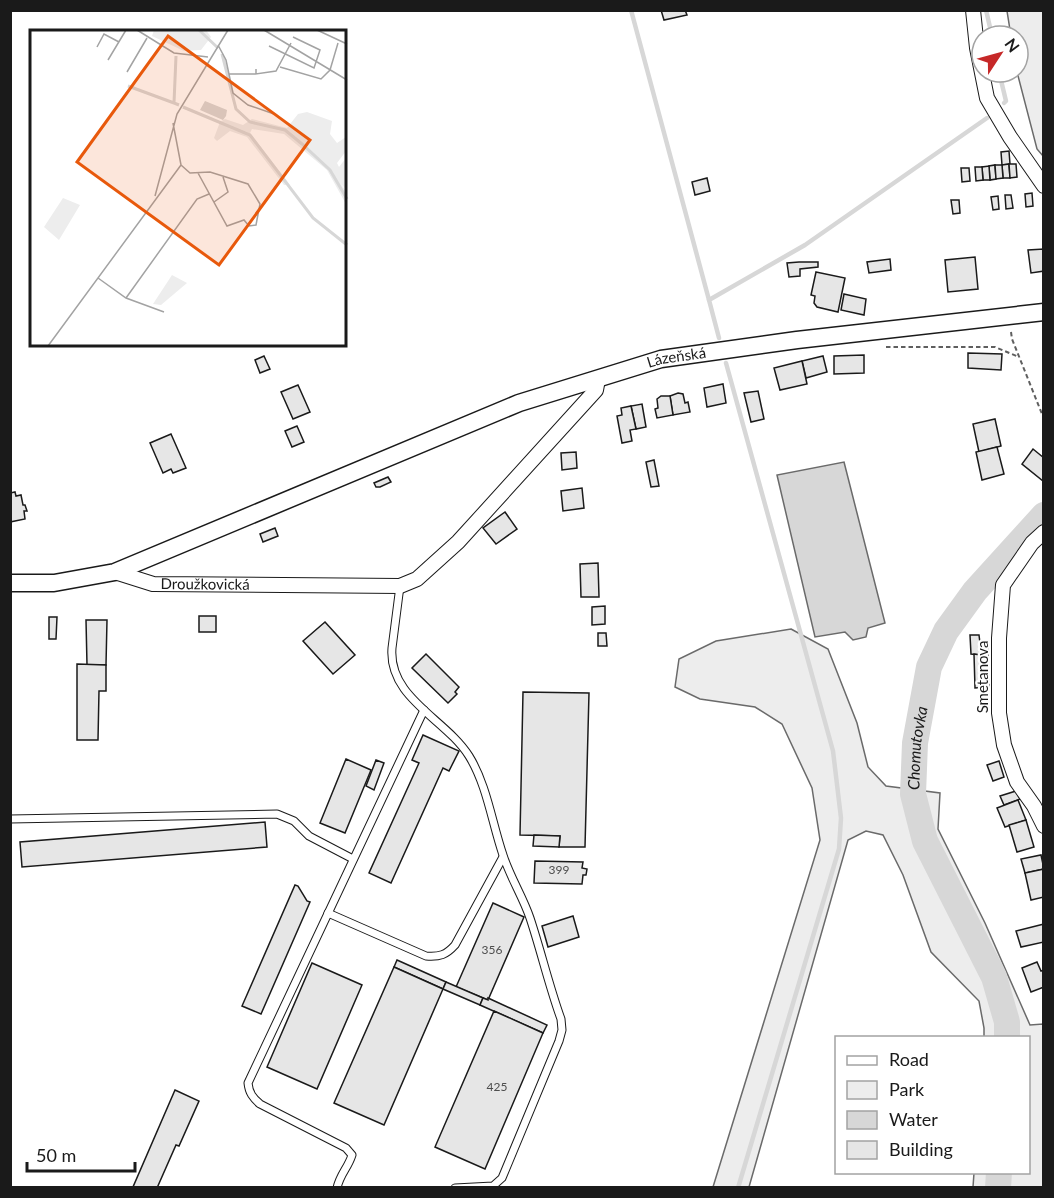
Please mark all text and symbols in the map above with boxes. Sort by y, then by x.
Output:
north arrow [970,24,1030,84]
inset map [30,30,346,346]
text: N [1001,34,1024,55]
street label: Lázeňská [644,343,707,371]
street label: Droužkovická [160,574,250,593]
street label: Smetanova [973,641,991,713]
water label: Chomutovka [903,704,931,790]
house number: 399 [549,862,569,877]
house number: 356 [482,942,502,957]
legend [835,1036,1030,1174]
text: Road [889,1048,929,1070]
text: Park [889,1078,925,1100]
house number: 425 [487,1079,507,1094]
text: Water [889,1108,938,1130]
scale bar [27,1135,135,1173]
text: Building [889,1138,953,1160]
text: 50 m [36,1144,76,1166]

